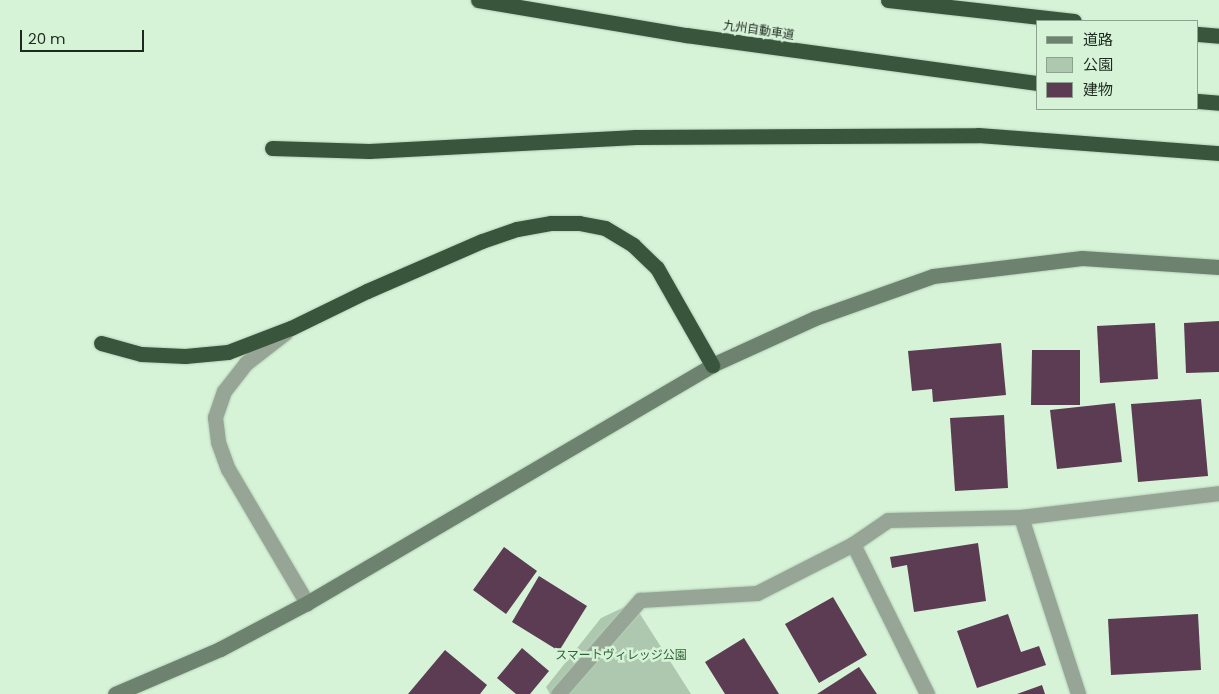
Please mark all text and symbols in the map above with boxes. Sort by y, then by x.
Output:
street label: 九州自動車道 [722,18,796,42]
scale bar [22,20,146,52]
legend [1036,20,1199,110]
text: 20 m [28,28,66,49]
text: 道路 [1083,29,1113,50]
text: 公園 [1083,54,1113,75]
text: 建物 [1083,79,1113,100]
park label: スマートヴィレッジ公園 [555,648,687,662]

